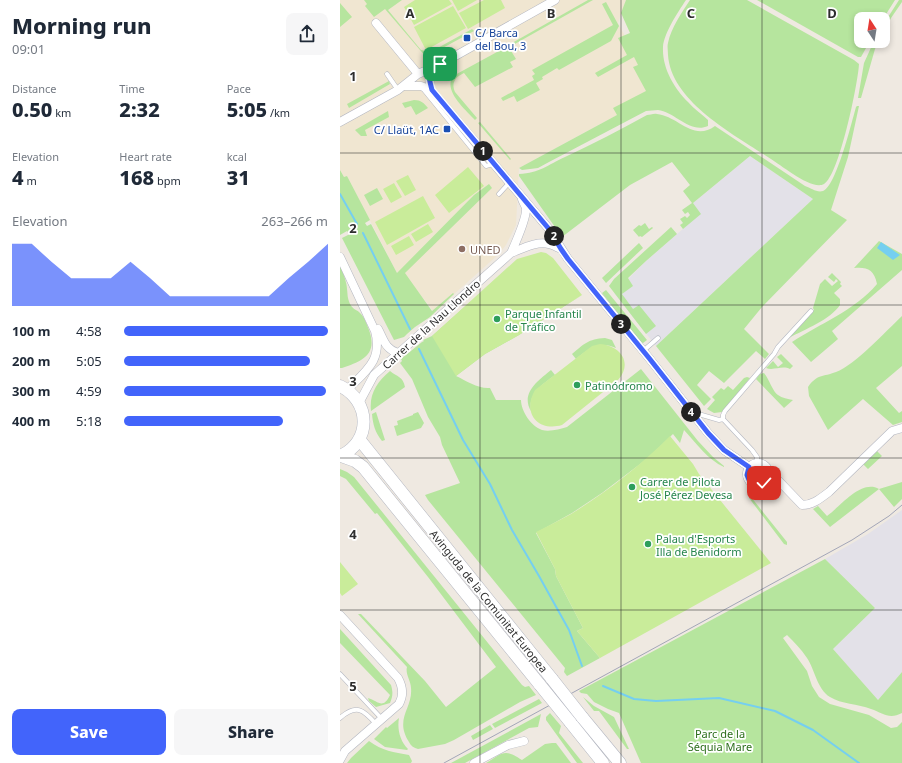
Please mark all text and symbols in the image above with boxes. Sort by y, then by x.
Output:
text: A [406,4,415,22]
text: B [547,4,555,22]
text: C [687,4,695,22]
text: D [827,4,837,22]
text: Morning run [12,10,152,40]
north arrow [854,12,890,48]
map controls [854,12,890,48]
button: share [286,13,328,55]
place label: C/ Barca del Bou, 3 [475,25,526,53]
marker: C/ Barca del Bou, 3 [462,33,472,43]
text: 09:01 [12,40,45,58]
pin [423,47,457,81]
icon: arrive [429,53,451,75]
text: 1 [349,67,357,85]
text: Distance [12,81,57,96]
text: Time [119,81,145,96]
text: Pace [227,81,251,96]
text: 0.50 [12,96,52,123]
text: 2:32 [119,96,160,123]
text: 5:05 [227,96,267,123]
text: km [52,105,71,120]
text: /km [267,105,290,120]
place label: C/ Llaüt, 1AC [374,122,439,137]
marker: C/ Llaüt, 1AC [442,124,452,134]
pin: 1 [473,141,493,161]
text: 1 [480,143,486,158]
text: Elevation [12,149,59,164]
text: Heart rate [119,149,172,164]
text: kcal [227,149,247,164]
text: 4 [12,164,24,191]
text: 168 [119,164,154,191]
text: 31 [227,164,250,191]
text: m [24,173,37,188]
text: bpm [154,173,181,188]
text: Elevation [12,212,68,230]
text: 263–266 m [261,212,328,230]
text: 2 [349,219,357,237]
pin: 2 [544,226,564,246]
text: 2 [551,228,557,243]
place label: UNED [470,242,501,257]
marker: UNED [457,244,467,254]
street label: Carrer de la Nau Llondro [379,276,484,372]
place label: Parque Infantil de Tráfico [505,306,582,334]
marker: Parque Infantil de Tráfico [492,314,502,324]
pin: 3 [611,314,631,334]
text: 3 [618,316,624,331]
text: 100 m [12,322,50,340]
text: 4:58 [76,322,102,340]
text: 200 m [12,352,50,370]
text: 5:05 [76,352,102,370]
text: 3 [349,372,357,390]
place label: Patinódromo [585,378,653,393]
marker: Patinódromo [572,380,582,390]
text: 300 m [12,382,50,400]
text: 4:59 [76,382,102,400]
pin: 4 [681,402,701,422]
text: 4 [688,404,694,419]
text: 400 m [12,412,50,430]
text: 5:18 [76,412,102,430]
pin [747,466,781,500]
icon: check [753,472,775,494]
place label: Carrer de Pilota José Pérez Devesa [639,474,733,502]
marker: Carrer de Pilota José Pérez Devesa [627,482,637,492]
text: 4 [349,525,357,543]
street label: Avinguda de la Comunitat Europea [427,526,551,676]
place label: Palau d'Esports Illa de Benidorm [656,531,742,559]
marker: Palau d'Esports Illa de Benidorm [643,539,653,549]
text: 5 [349,677,357,695]
button: Save [12,709,166,755]
button: Share [174,709,328,755]
park label: Parc de la Séquia Mare [688,726,752,754]

